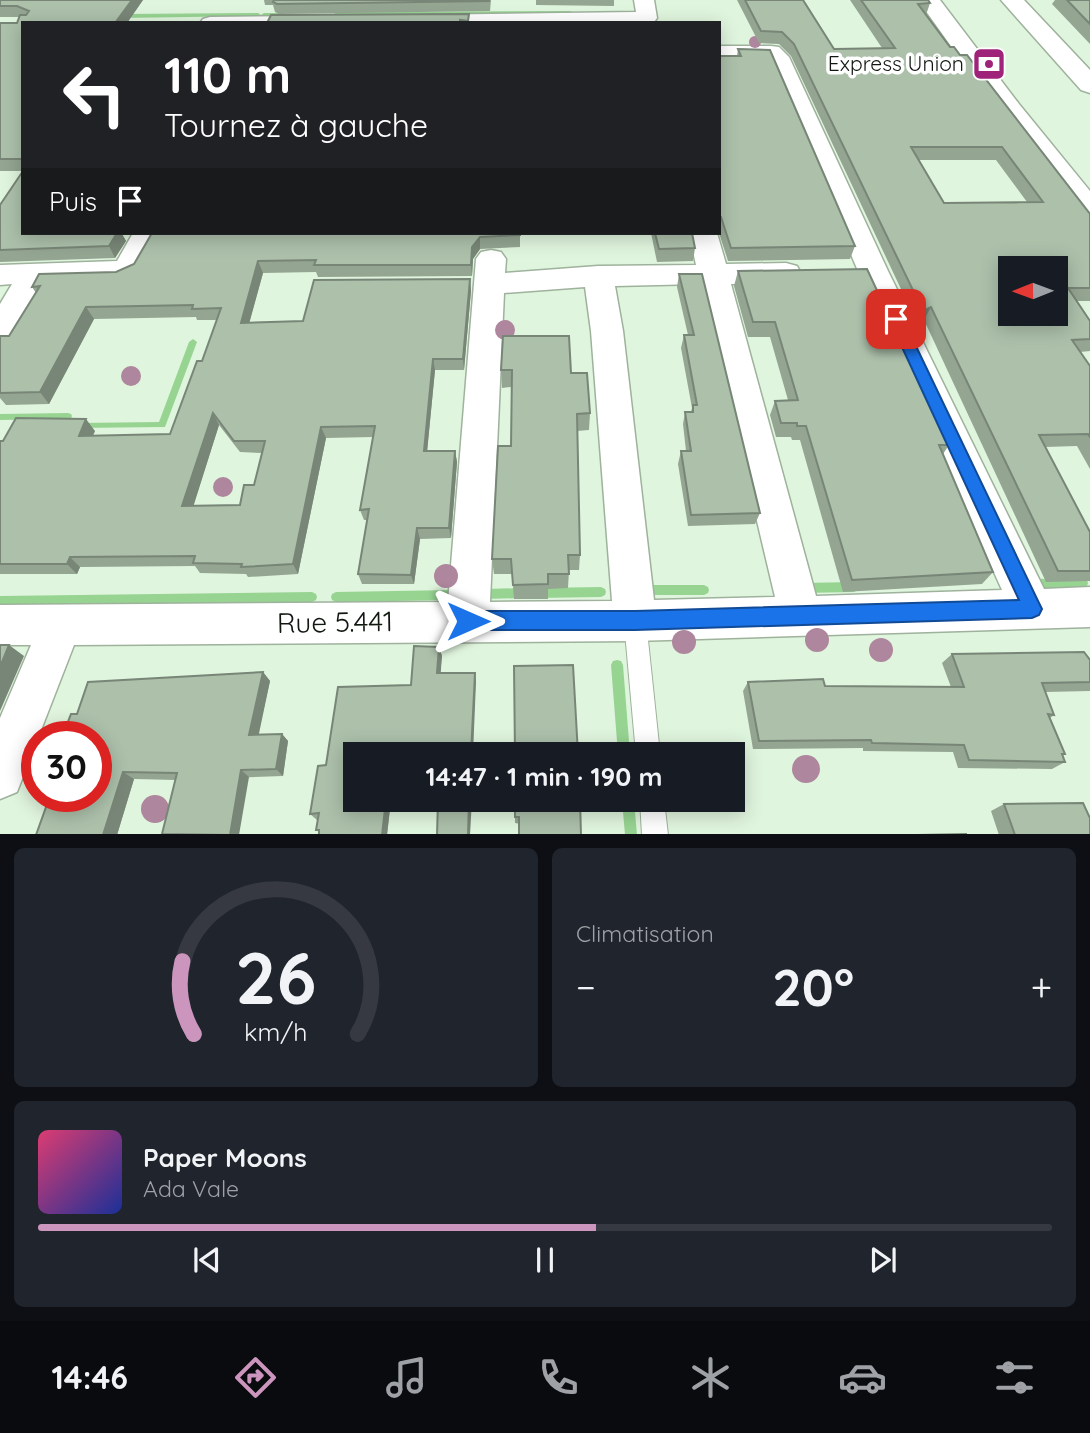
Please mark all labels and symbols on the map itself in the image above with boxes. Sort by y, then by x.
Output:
bank icon: Express Union [970,45,1008,83]
place label: Express Union [828,50,964,76]
north arrow [998,256,1068,326]
pin [866,289,926,349]
position arrow [431,584,505,658]
street label: Rue 5.441 [277,603,393,640]
speed limit sign: 30 [21,721,112,812]

